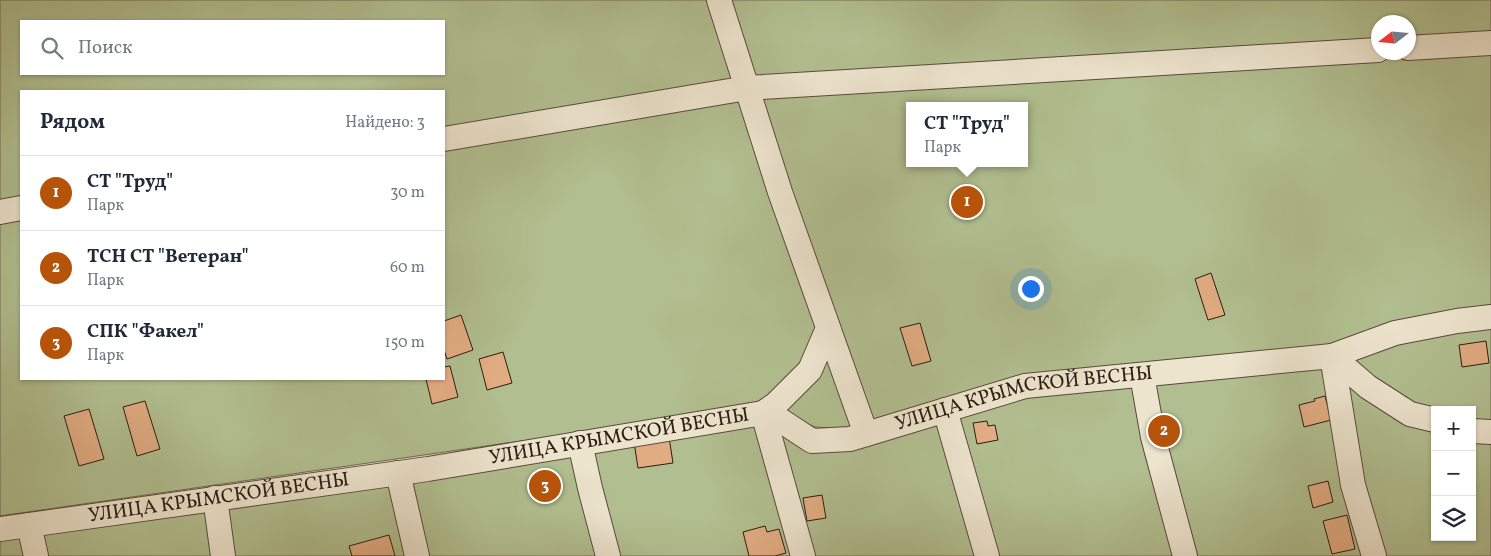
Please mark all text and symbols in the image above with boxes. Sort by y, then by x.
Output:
north arrow [1371,15,1416,60]
search box [20,20,445,75]
icon: search [38,34,66,62]
text: Поиск [78,35,132,61]
popup [906,102,1028,167]
text: Рядом [40,108,105,137]
text: СТ "Труд" [924,111,1010,137]
text: Найдено: 3 [345,112,425,134]
text: Парк [924,137,961,159]
text: СТ "Труд" [87,169,173,195]
text: 1 [53,182,59,204]
text: 30 m [390,182,425,204]
pin: 1 [951,183,983,221]
text: Парк [87,195,124,217]
text: ТСН СТ "Ветеран" [87,244,249,270]
text: 2 [52,257,60,279]
text: 60 m [390,257,425,279]
text: Парк [87,270,124,292]
your location [1018,276,1044,302]
text: СПК "Факел" [87,319,204,345]
text: 3 [52,332,60,354]
text: 150 m [384,332,425,354]
text: Парк [87,345,124,367]
street label: УЛИЦА КРЫМСКОЙ ВЕСНЫ [892,360,1154,439]
street label: УЛИЦА КРЫМСКОЙ ВЕСНЫ [487,402,751,473]
map controls [1431,406,1476,541]
button: + [1431,406,1476,451]
pin: 2 [1148,412,1180,450]
button: − [1431,451,1476,496]
street label: УЛИЦА КРЫМСКОЙ ВЕСНЫ [86,466,351,530]
pin: 3 [529,467,561,505]
button: layers [1431,496,1476,541]

